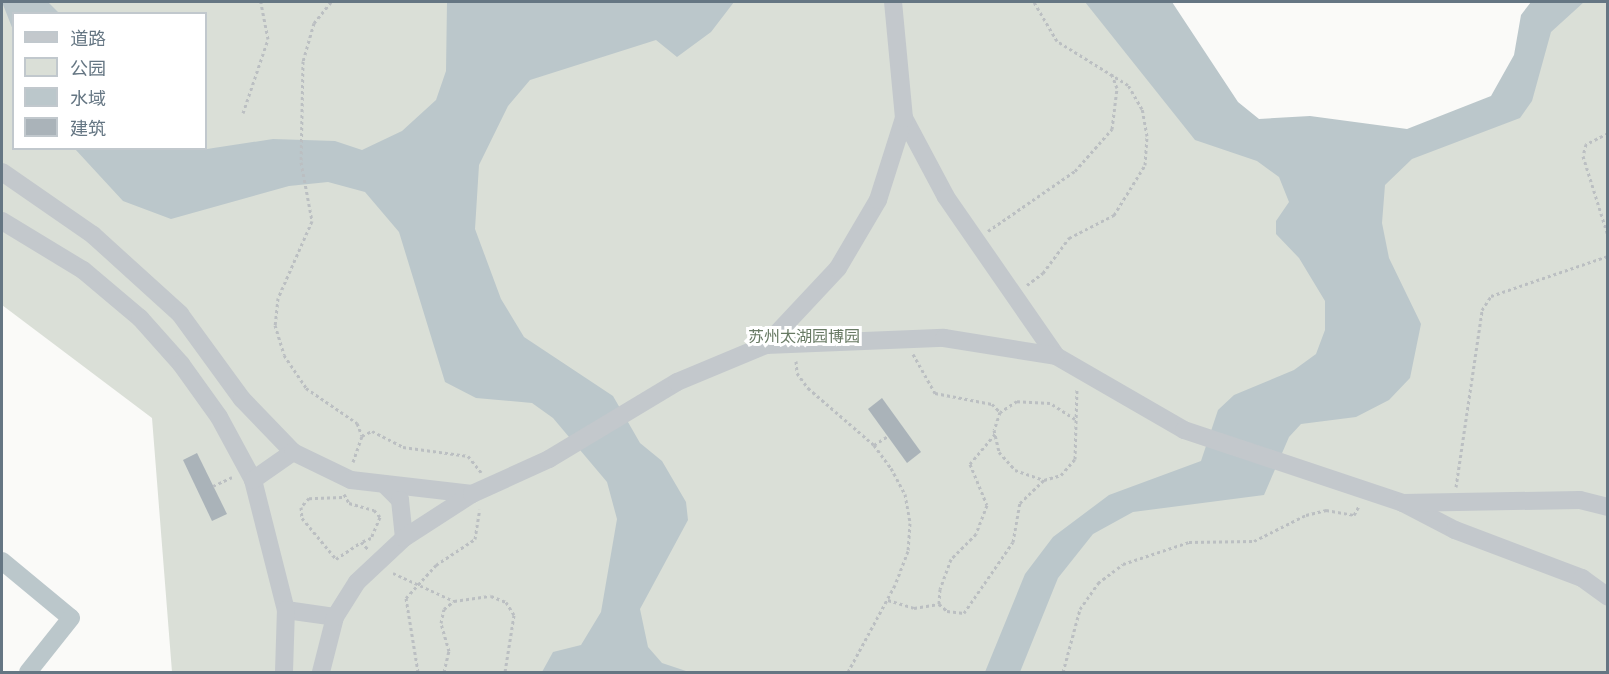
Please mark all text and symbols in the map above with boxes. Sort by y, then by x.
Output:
legend [12,12,207,150]
text: 道路 [70,28,106,49]
text: 公园 [70,58,106,79]
text: 水域 [70,88,106,109]
text: 建筑 [70,118,106,139]
park label: 苏州太湖园博园 [748,327,860,347]

